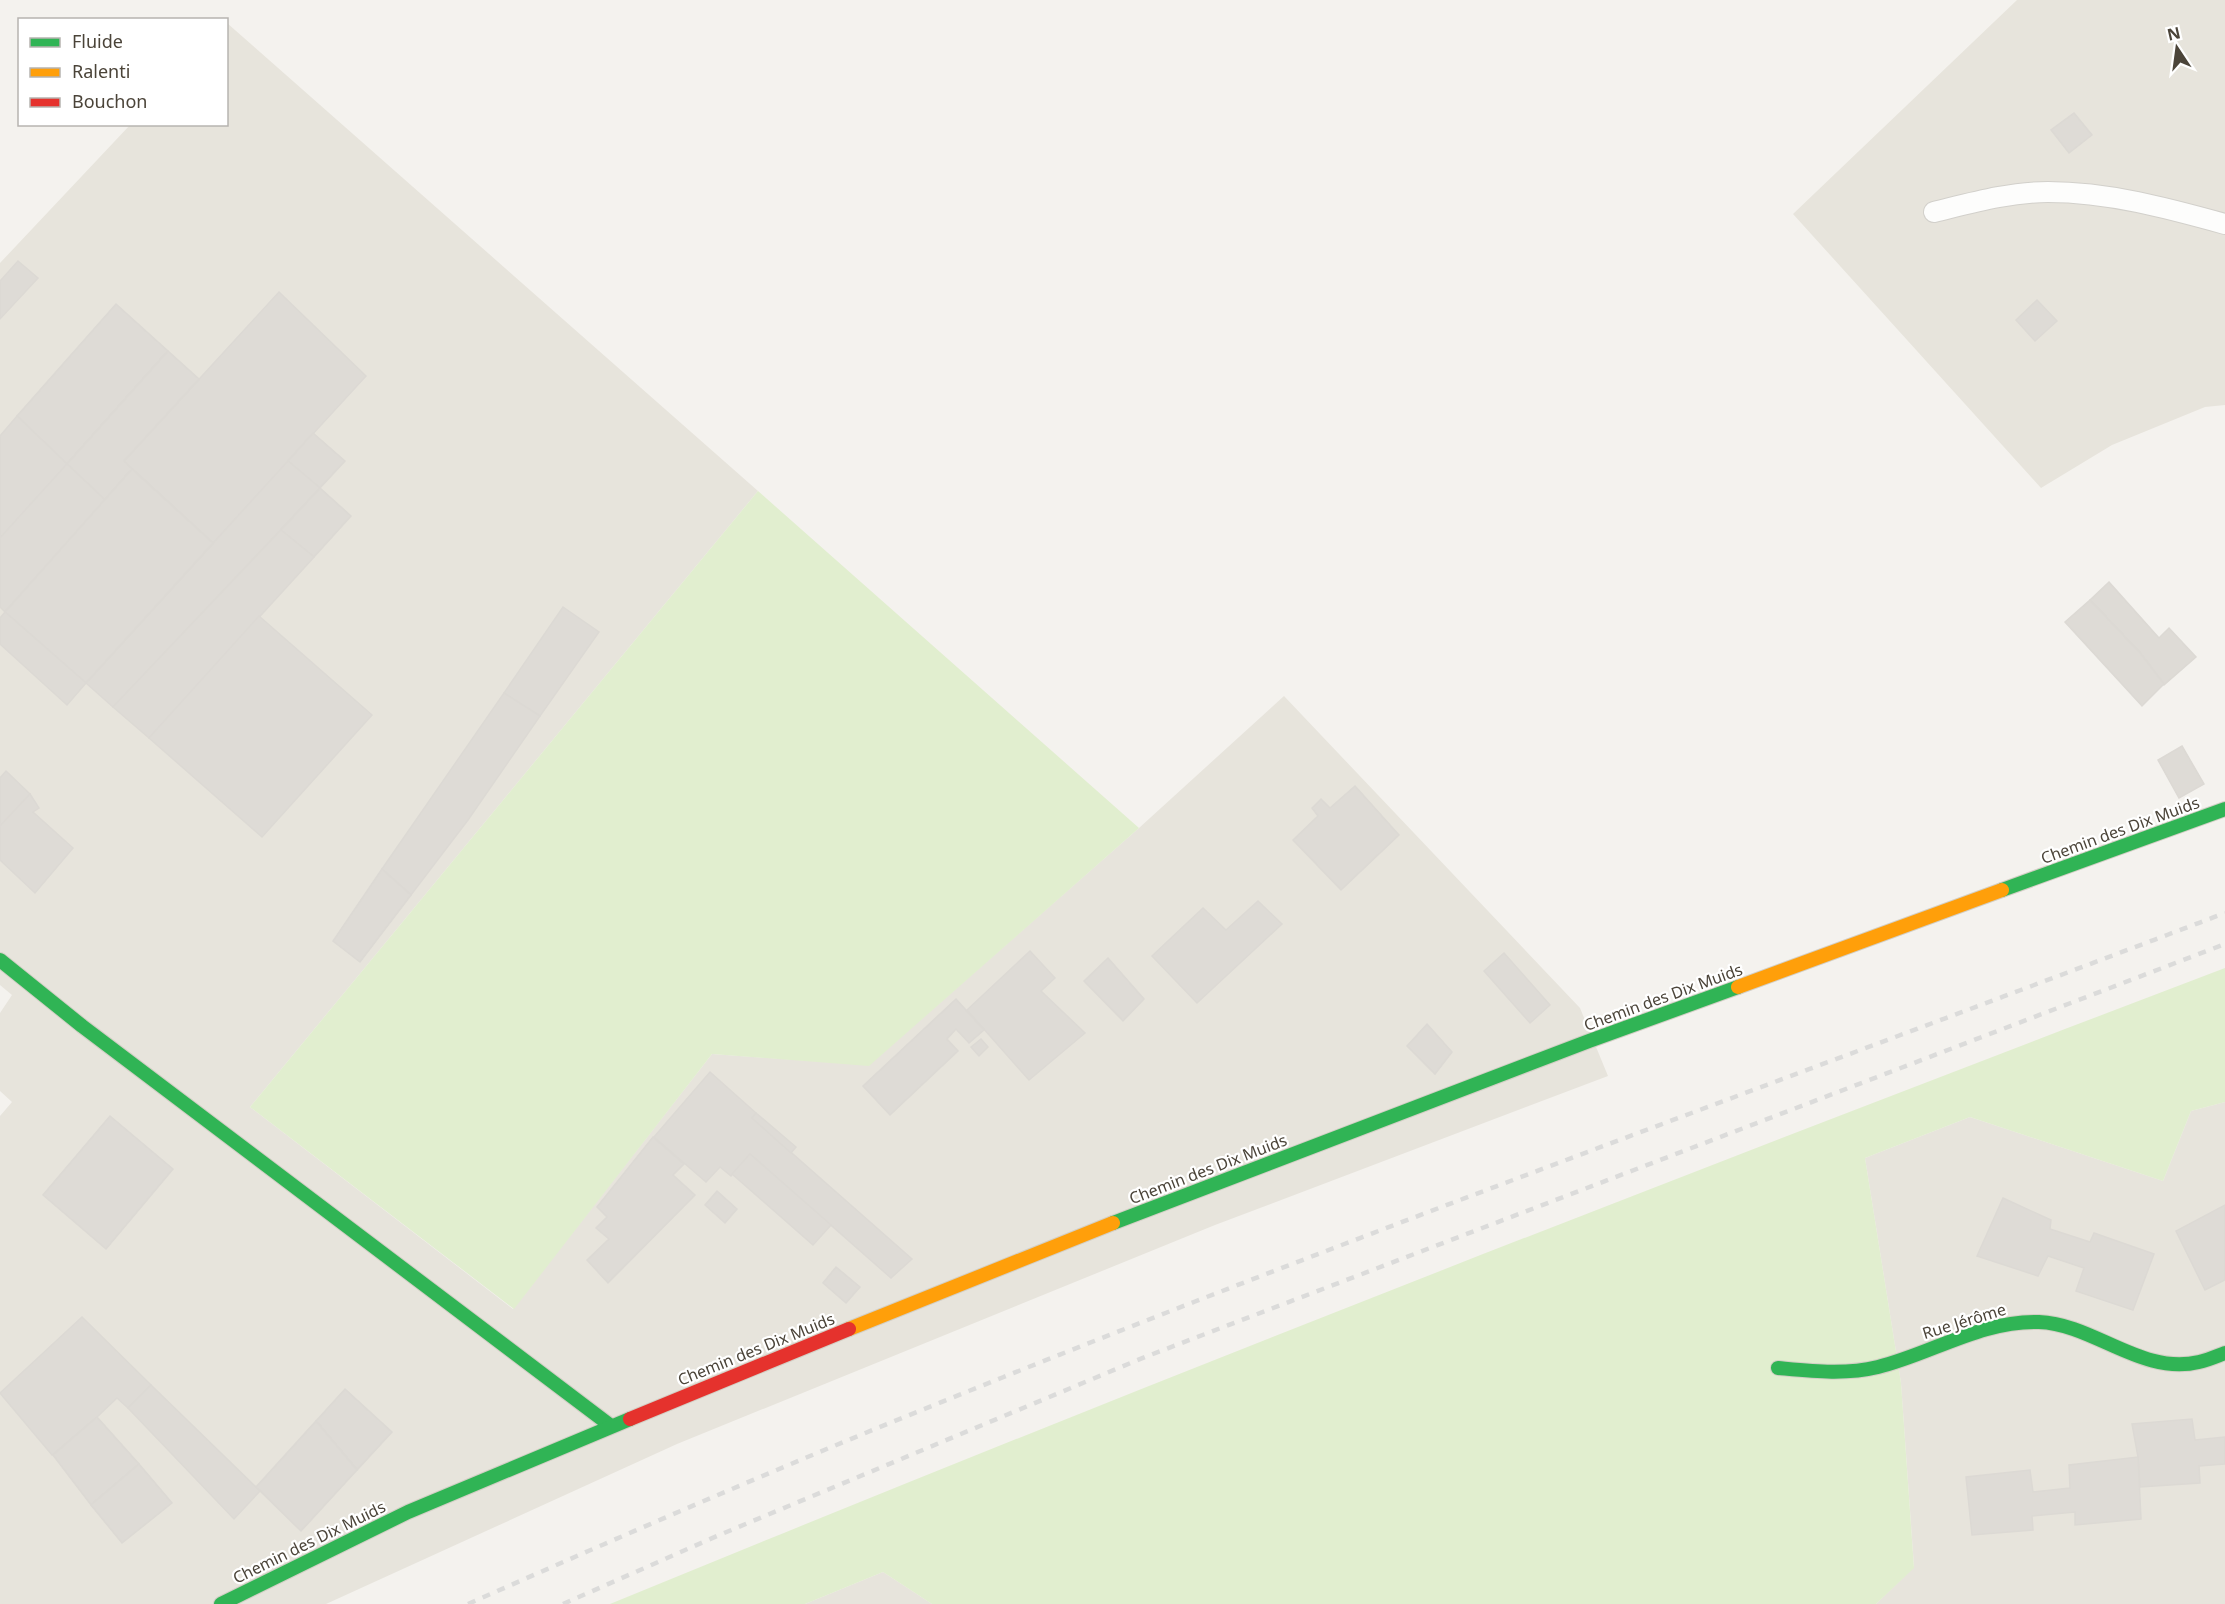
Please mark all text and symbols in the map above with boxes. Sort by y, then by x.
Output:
legend [18,18,228,126]
north arrow [2147,18,2207,78]
text: N [2165,21,2182,46]
text: Fluide [72,29,123,53]
text: Ralenti [72,59,130,83]
text: Bouchon [72,89,148,113]
street label: Chemin des Dix Muids [2038,791,2202,869]
street label: Chemin des Dix Muids [1581,958,1745,1036]
street label: Chemin des Dix Muids [1126,1129,1290,1209]
street label: Rue Jérôme [1919,1298,2009,1344]
street label: Chemin des Dix Muids [674,1307,838,1391]
street label: Chemin des Dix Muids [229,1495,389,1589]

